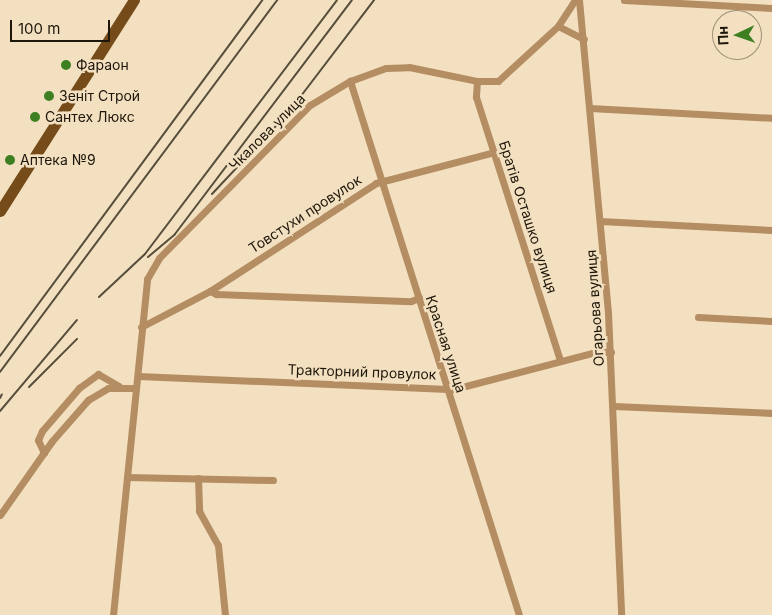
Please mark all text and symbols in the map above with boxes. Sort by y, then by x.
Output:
scale bar [12,10,112,42]
north arrow [712,10,762,60]
text: 100 m [18,19,60,38]
text: Пн [714,26,732,46]
place label: Фараон [76,57,129,73]
marker: Фараон [60,59,72,71]
place label: Зеніт Строй [59,88,140,104]
marker: Зеніт Строй [43,90,55,102]
street label: Чкалова улица [225,90,309,174]
place label: Сантех Люкс [45,109,135,125]
marker: Сантех Люкс [29,111,41,123]
street label: Братів Осташко вулиця [495,139,561,295]
place label: Аптека №9 [20,152,96,168]
marker: Аптека №9 [4,154,16,166]
street label: Товстухи провулок [245,171,365,257]
street label: Огарьова вулиця [583,249,607,367]
street label: Красная улица [422,293,470,395]
street label: Тракторний провулок [287,361,437,383]

